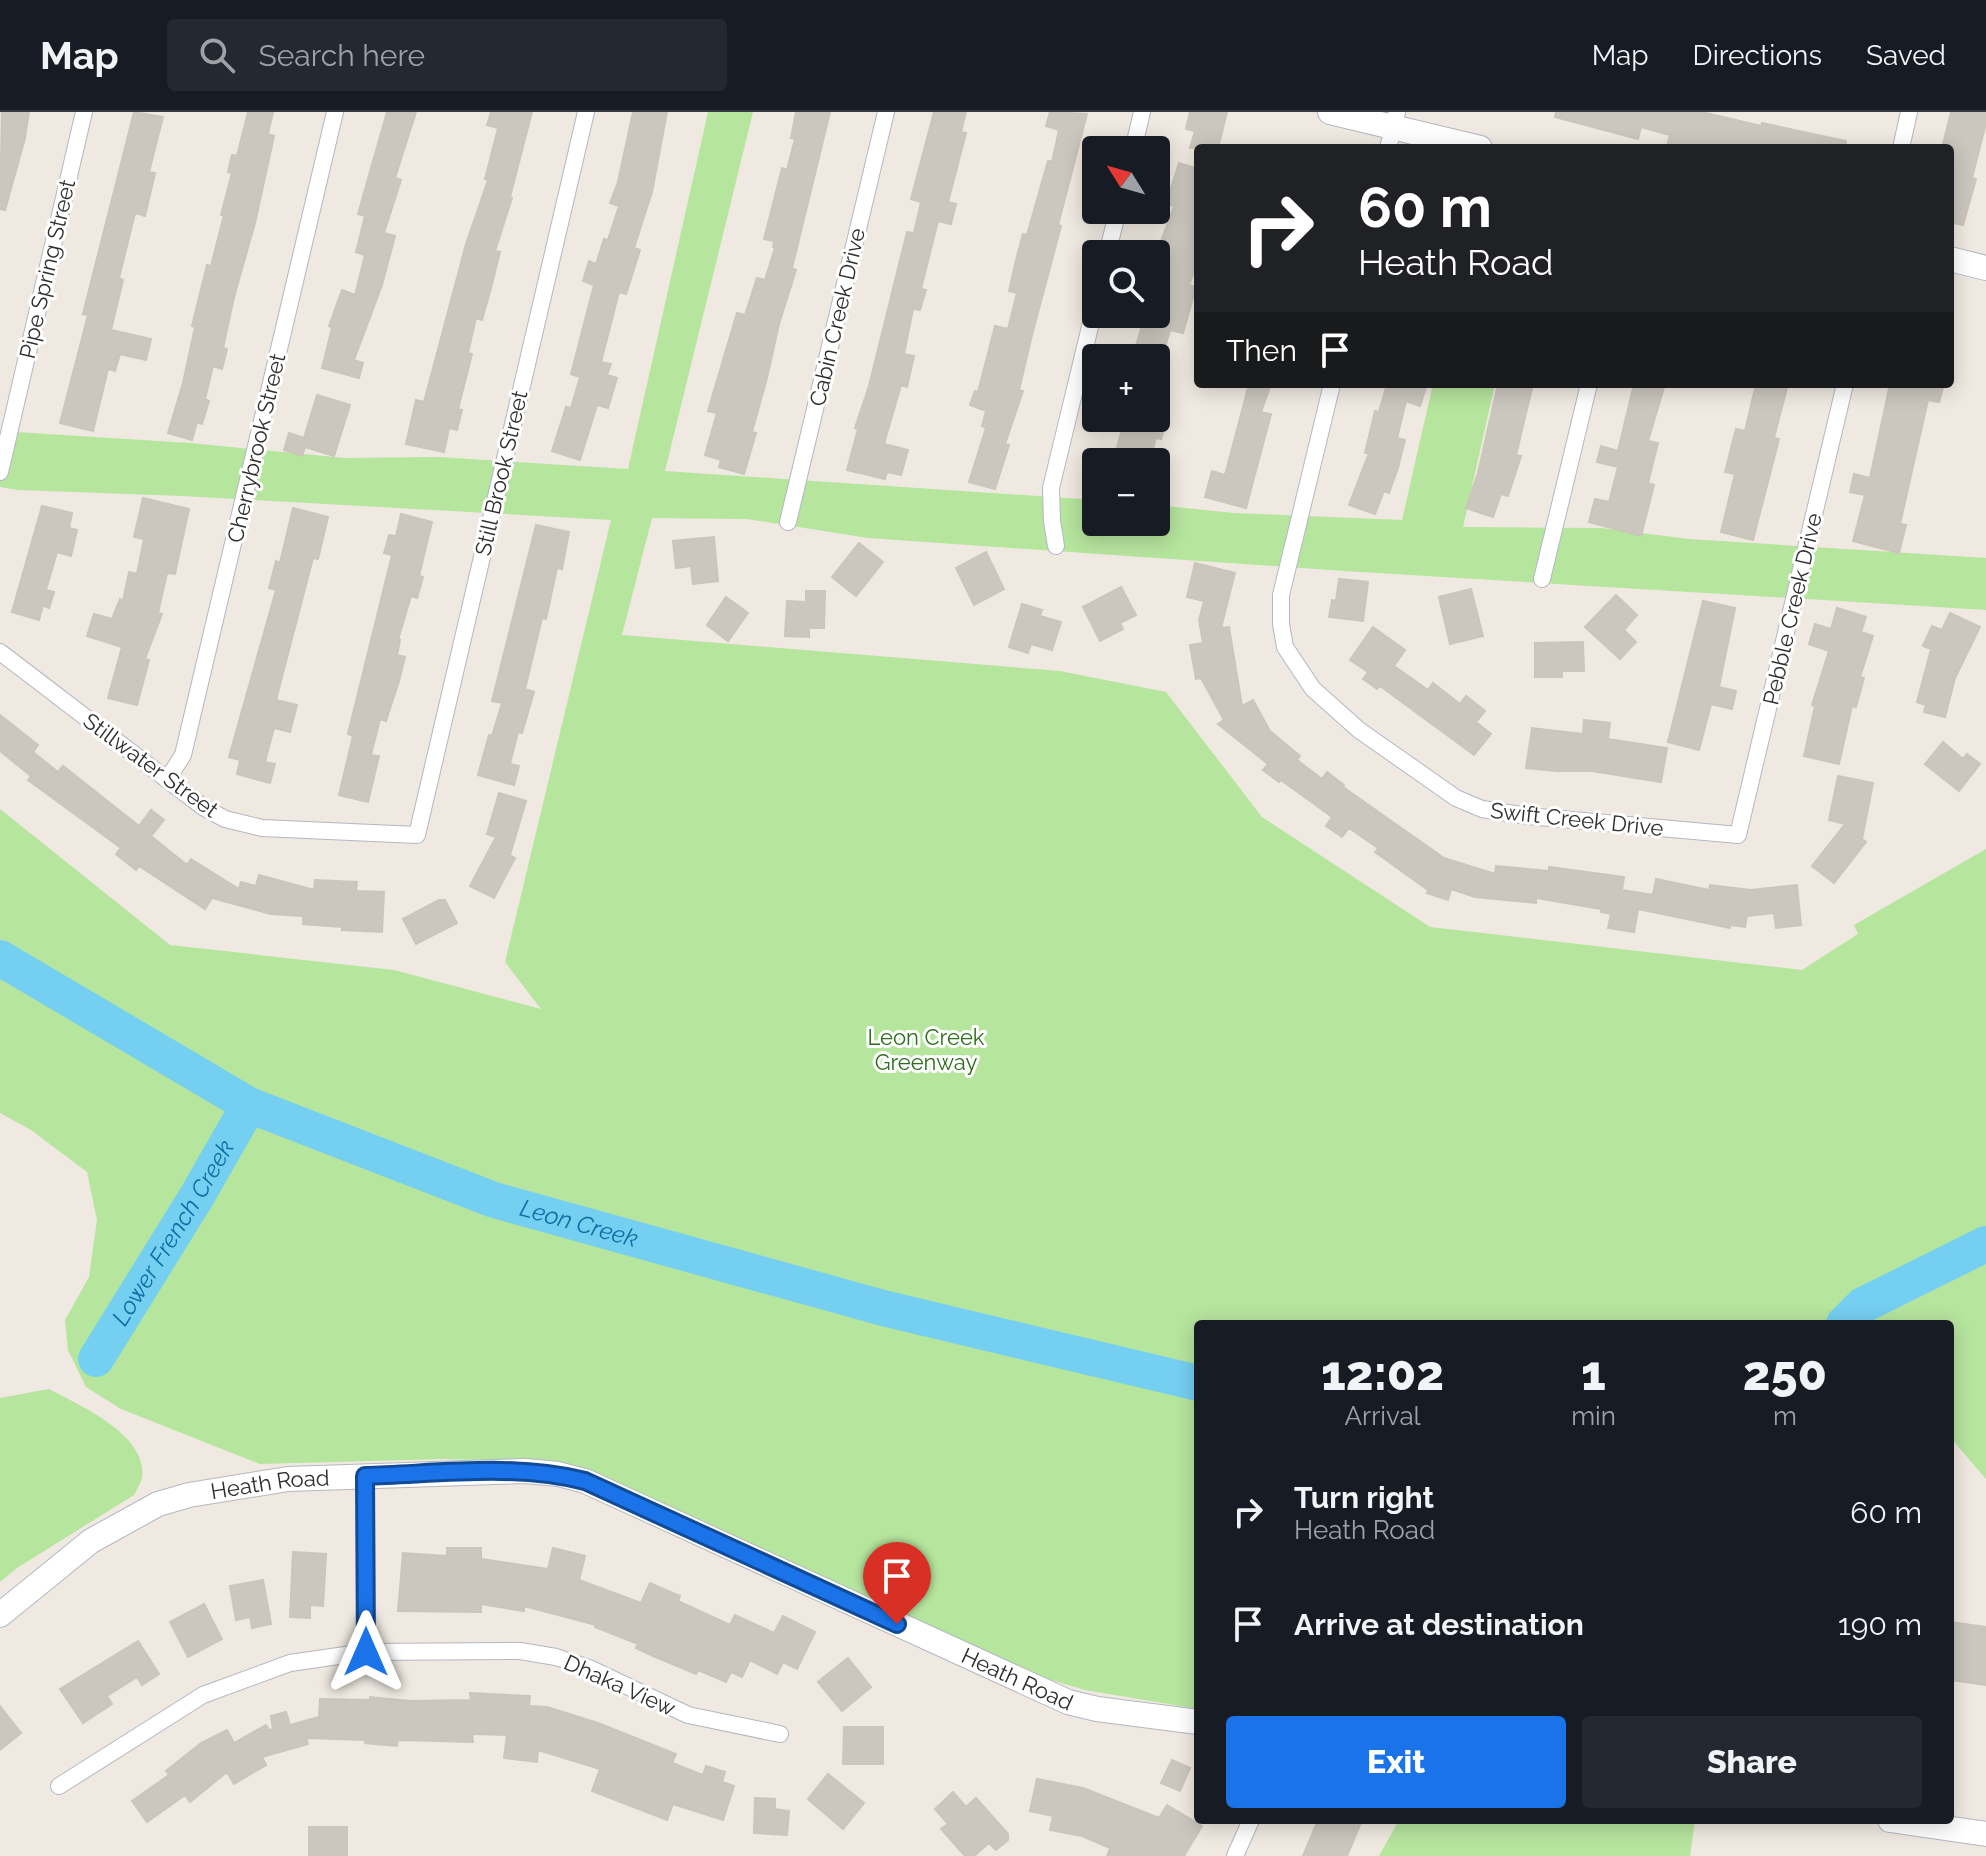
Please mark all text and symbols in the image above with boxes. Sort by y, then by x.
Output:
search box [167,19,727,91]
text: Map [40,33,119,78]
icon: search [195,33,239,77]
text: Search here [259,38,425,73]
text: Map [1592,39,1649,72]
text: Directions [1693,39,1822,72]
text: Saved [1866,39,1946,72]
north arrow [1082,136,1170,224]
map controls [1082,136,1170,536]
text: 60 m [1358,174,1492,240]
street label: Pipe Spring Street [14,176,80,361]
icon: right [1226,176,1330,280]
street label: Cabin Creek Drive [804,225,870,409]
button: search [1082,240,1170,328]
text: Heath Road [1358,241,1553,283]
icon: arrive [1313,328,1357,372]
text: Then [1226,333,1297,368]
button: + [1082,344,1170,432]
street label: Cherrybrook Street [222,350,291,545]
street label: Still Brook Street [469,387,533,558]
button: − [1082,448,1170,536]
street label: Pebble Creek Drive [1757,510,1827,707]
street label: Stillwater Street [78,707,224,823]
street label: Swift Creek Drive [1489,797,1665,841]
park label: Leon Creek Greenway [868,1024,985,1075]
water label: Lower French Creek [105,1134,240,1331]
water label: Leon Creek [517,1193,641,1253]
text: 12:02 [1321,1345,1444,1401]
text: 1 [1581,1345,1606,1401]
text: 250 [1743,1345,1827,1401]
text: Arrival [1344,1401,1421,1431]
text: min [1571,1401,1616,1431]
text: m [1773,1401,1797,1431]
street label: Heath Road [209,1465,330,1504]
text: Turn right [1294,1480,1434,1515]
icon: right [1226,1490,1270,1534]
text: 60 m [1850,1495,1922,1530]
text: Heath Road [1294,1515,1435,1545]
pin [863,1542,931,1624]
icon: arrive [875,1554,919,1598]
icon: arrive [1226,1602,1270,1646]
text: Arrive at destination [1294,1607,1584,1642]
text: 190 m [1838,1607,1922,1642]
position arrow [324,1610,408,1694]
street label: Heath Road [958,1642,1077,1716]
street label: Dhaka View [560,1649,680,1721]
button: Exit [1226,1716,1566,1808]
button: Share [1582,1716,1922,1808]

